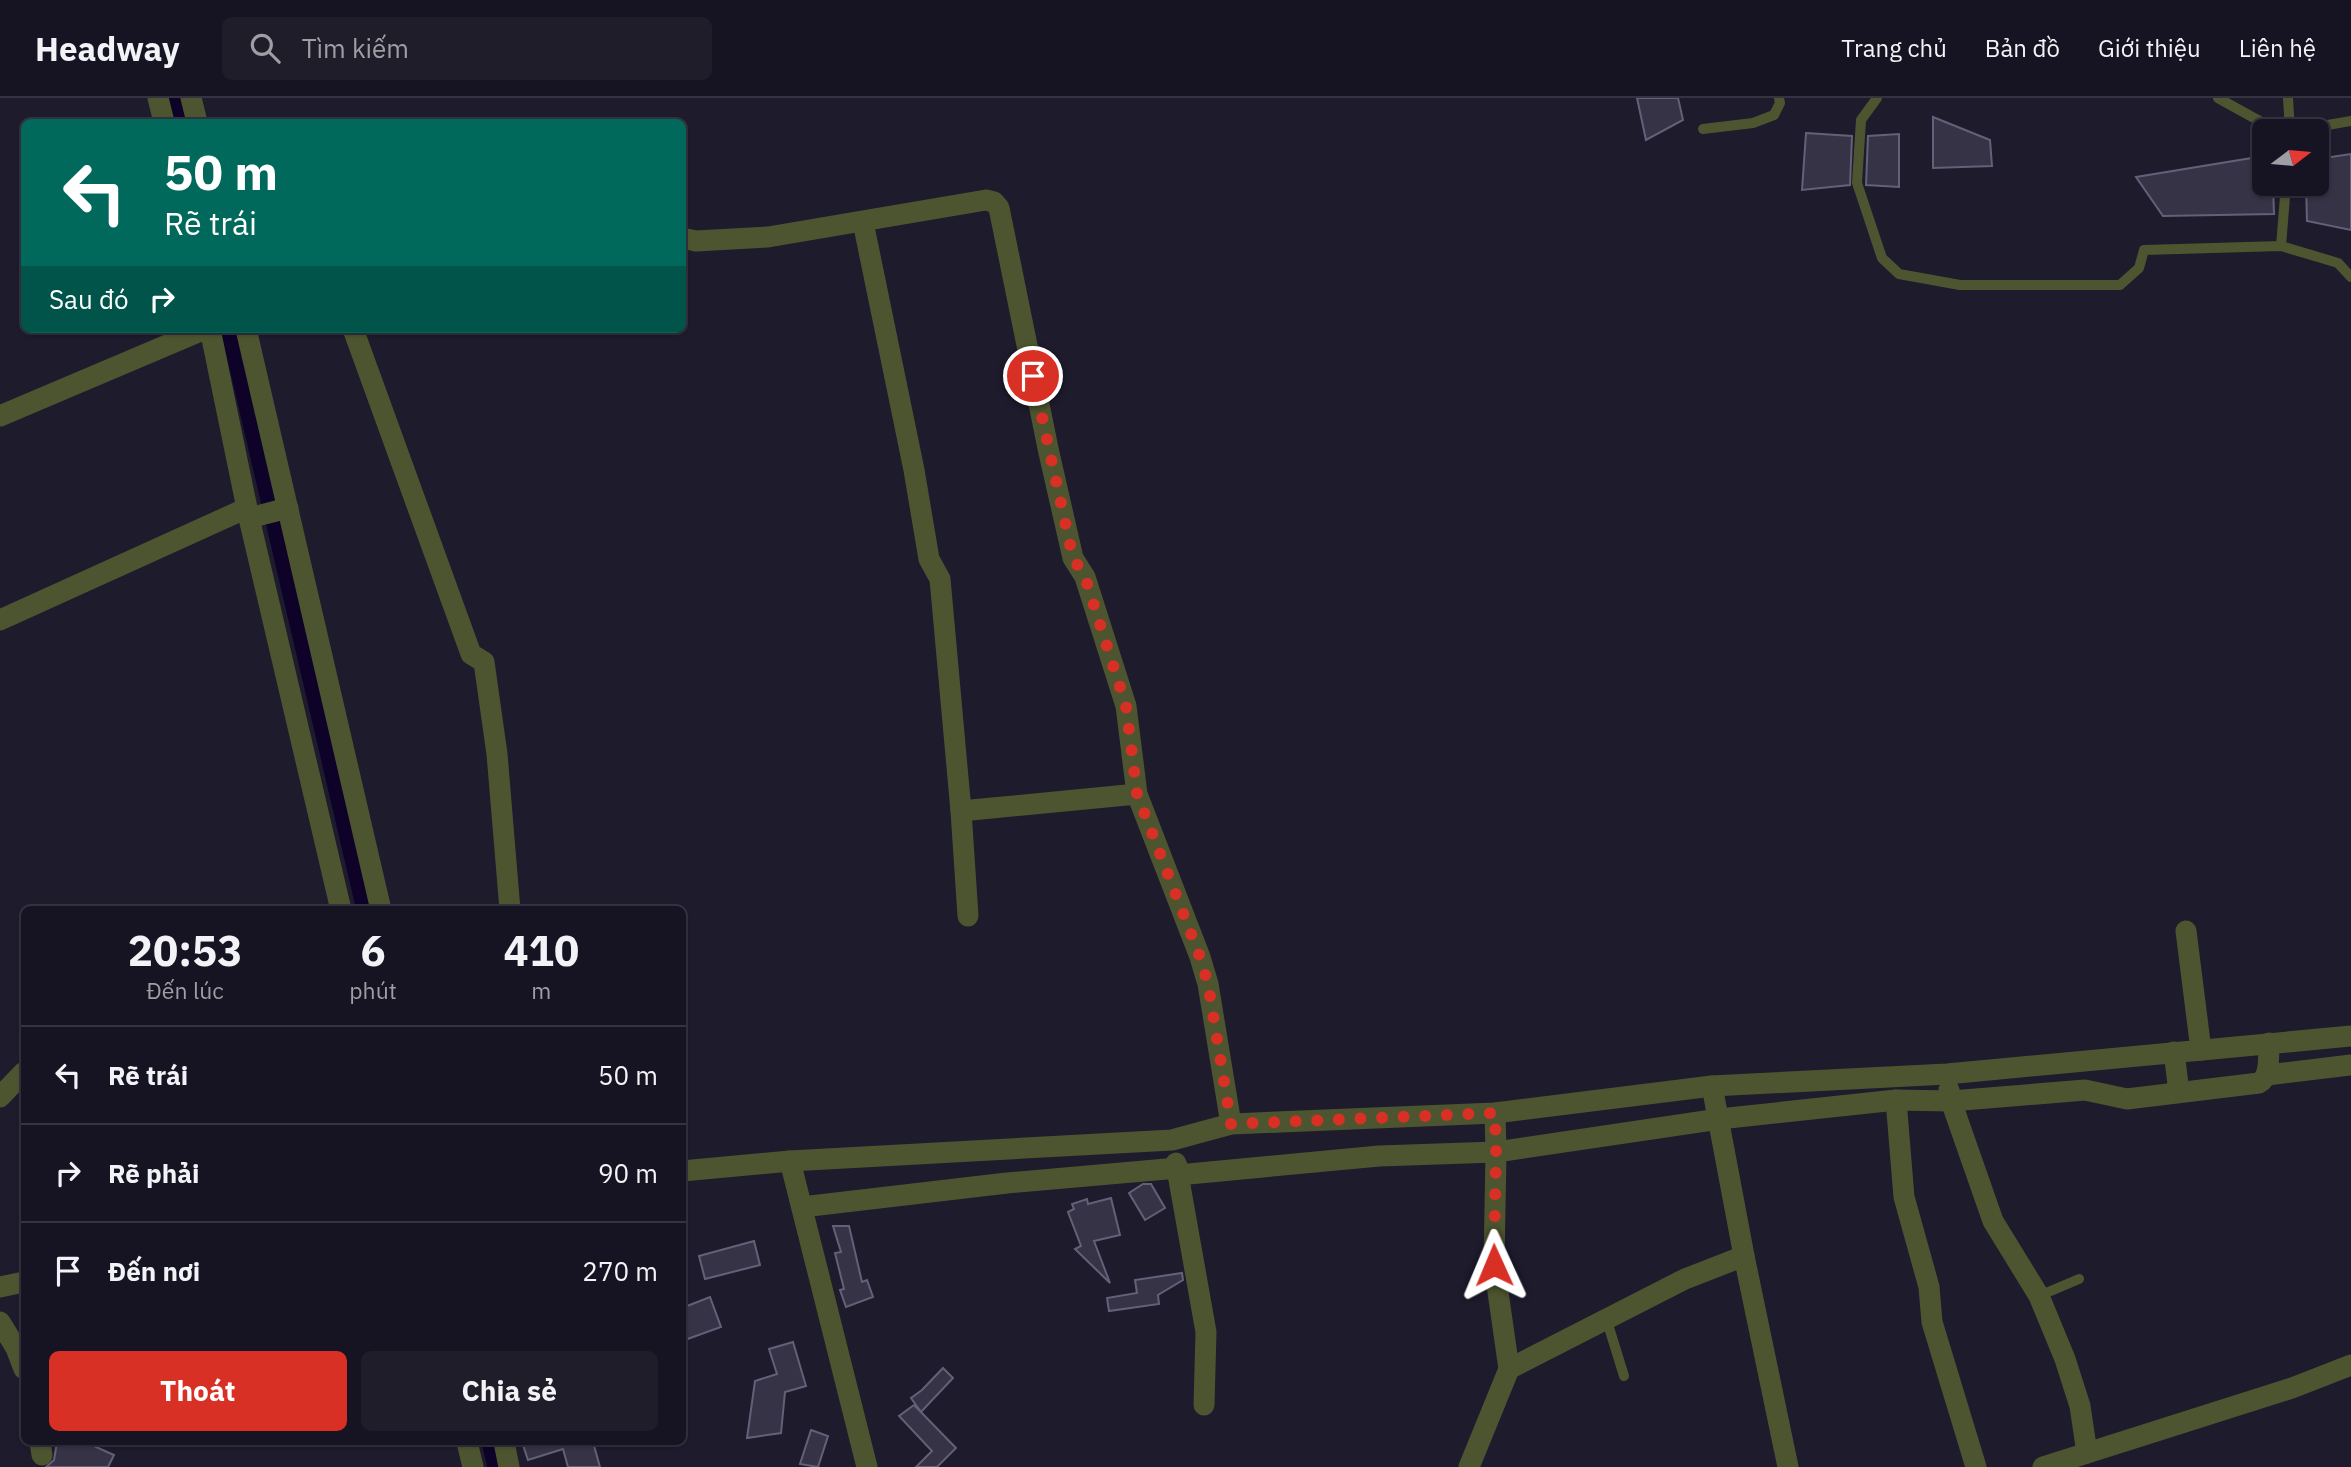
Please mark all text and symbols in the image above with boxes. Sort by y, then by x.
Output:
search box [222,17,712,80]
text: Headway [35,27,180,70]
icon: search [246,29,284,67]
text: Tìm kiếm [302,31,409,65]
text: Trang chủ [1841,32,1947,64]
text: Bản đồ [1985,32,2060,64]
text: Giới thiệu [2098,32,2201,64]
text: Liên hệ [2239,32,2316,64]
north arrow [2252,119,2329,196]
map controls [2252,119,2329,196]
text: 50 m [164,140,278,203]
icon: left [49,147,140,238]
text: Rẽ trái [164,202,257,244]
icon: right [143,280,181,318]
text: Sau đó [49,282,129,316]
pin [1003,346,1063,406]
icon: arrive [1014,357,1052,395]
text: 20:53 [128,923,242,978]
text: 6 [360,923,386,978]
text: 410 [504,923,579,978]
text: Đến lúc [146,975,224,1005]
text: phút [349,975,397,1005]
text: m [531,975,551,1005]
icon: left [49,1056,87,1094]
text: Rẽ trái [108,1058,188,1092]
text: 50 m [598,1058,658,1092]
icon: right [49,1154,87,1192]
text: Rẽ phải [108,1156,199,1190]
text: 90 m [598,1156,658,1190]
position arrow [1457,1228,1531,1302]
icon: arrive [49,1252,87,1290]
text: Đến nơi [108,1254,200,1288]
text: 270 m [582,1254,658,1288]
button: Thoát [49,1351,347,1431]
button: Chia sẻ [361,1351,658,1431]

